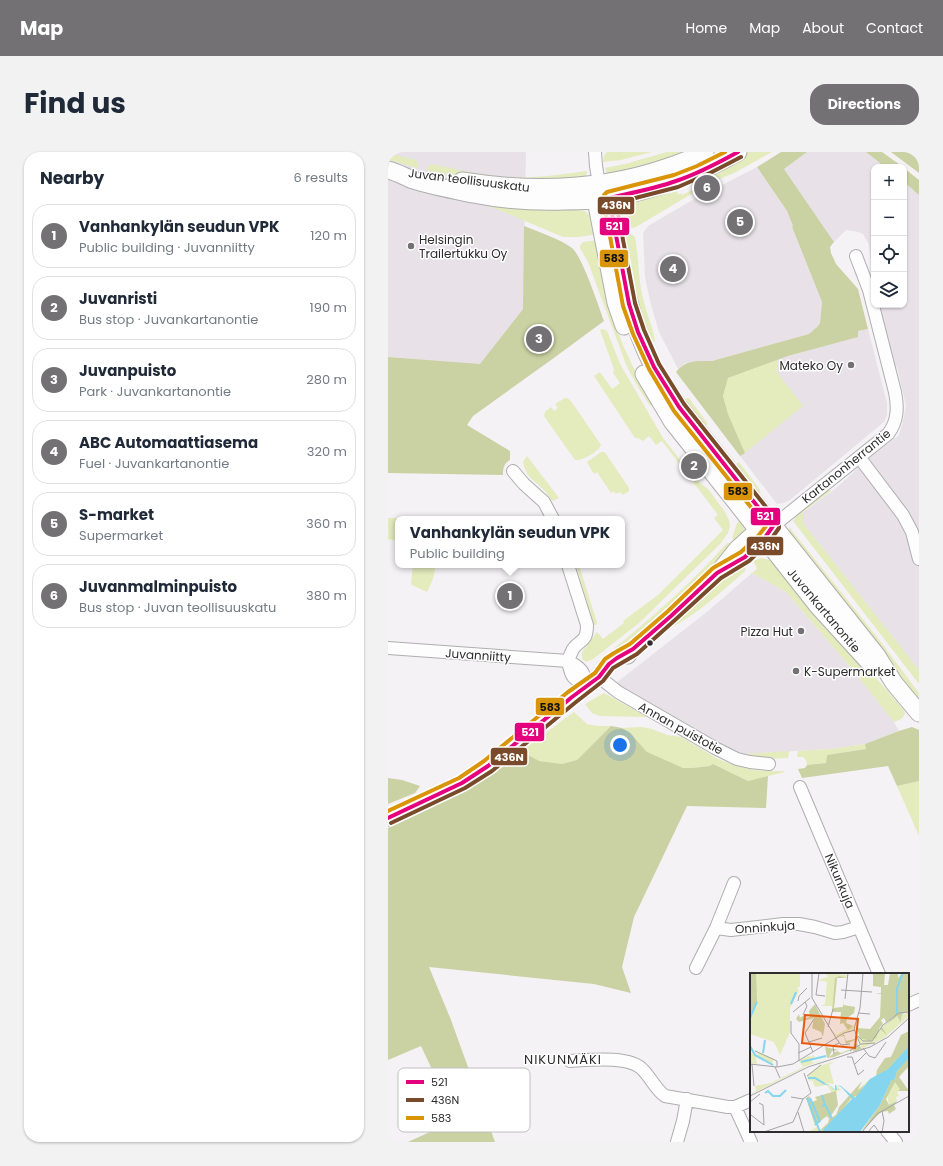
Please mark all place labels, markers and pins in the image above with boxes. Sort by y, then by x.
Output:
pin: 6 [694,173,720,203]
pin: 5 [727,207,753,237]
place label: Helsingin Trailertukku Oy [419,231,508,262]
marker: Helsingin Trailertukku Oy [406,241,416,251]
pin: 4 [660,254,686,284]
pin: 3 [526,324,552,354]
place label: Mateko Oy [779,357,843,374]
marker: Mateko Oy [846,360,856,370]
pin: 2 [681,451,707,481]
pin: 1 [497,581,523,611]
place label: Pizza Hut [741,623,793,640]
marker: Pizza Hut [796,626,806,636]
unlabelled marker [645,638,655,648]
place label: K-Supermarket [804,663,896,680]
marker: K-Supermarket [791,666,801,676]

